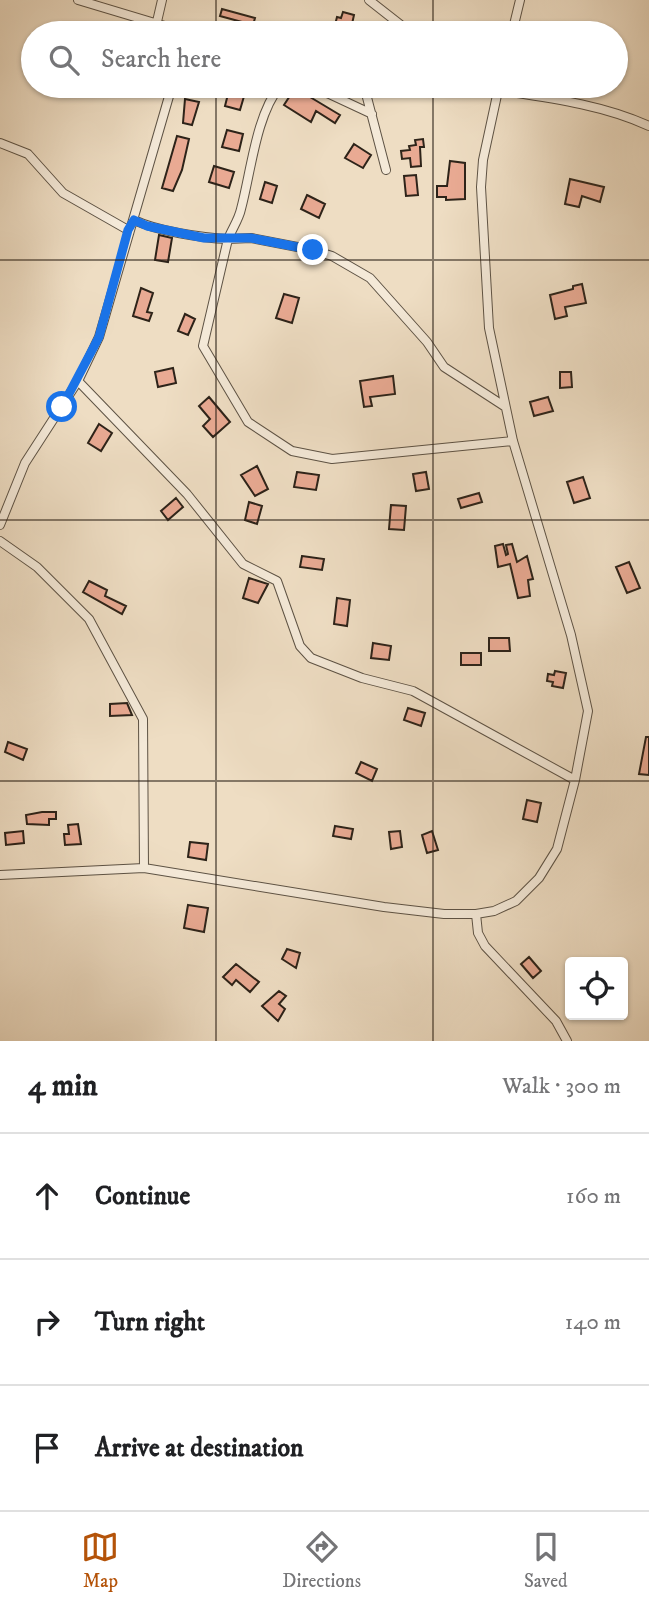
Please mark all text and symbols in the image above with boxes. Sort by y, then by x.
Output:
search box [21,21,628,98]
icon: search [45,41,83,79]
text: Search here [101,43,221,76]
route end [297,234,328,265]
route start [46,391,77,422]
map controls [565,957,628,1020]
button: locate [565,957,628,1020]
text: 4 min [28,1068,98,1105]
text: Walk · 300 m [502,1072,621,1101]
icon: ahead [28,1177,66,1215]
text: Continue [95,1180,190,1213]
text: 160 m [566,1182,621,1211]
icon: right [28,1303,66,1341]
text: Turn right [95,1306,205,1339]
text: 140 m [565,1308,621,1337]
icon: arrive [28,1429,66,1467]
text: Arrive at destination [95,1432,304,1465]
tab: Map [81,1528,119,1593]
tab: Directions [282,1528,361,1593]
tab: Saved [524,1528,568,1593]

